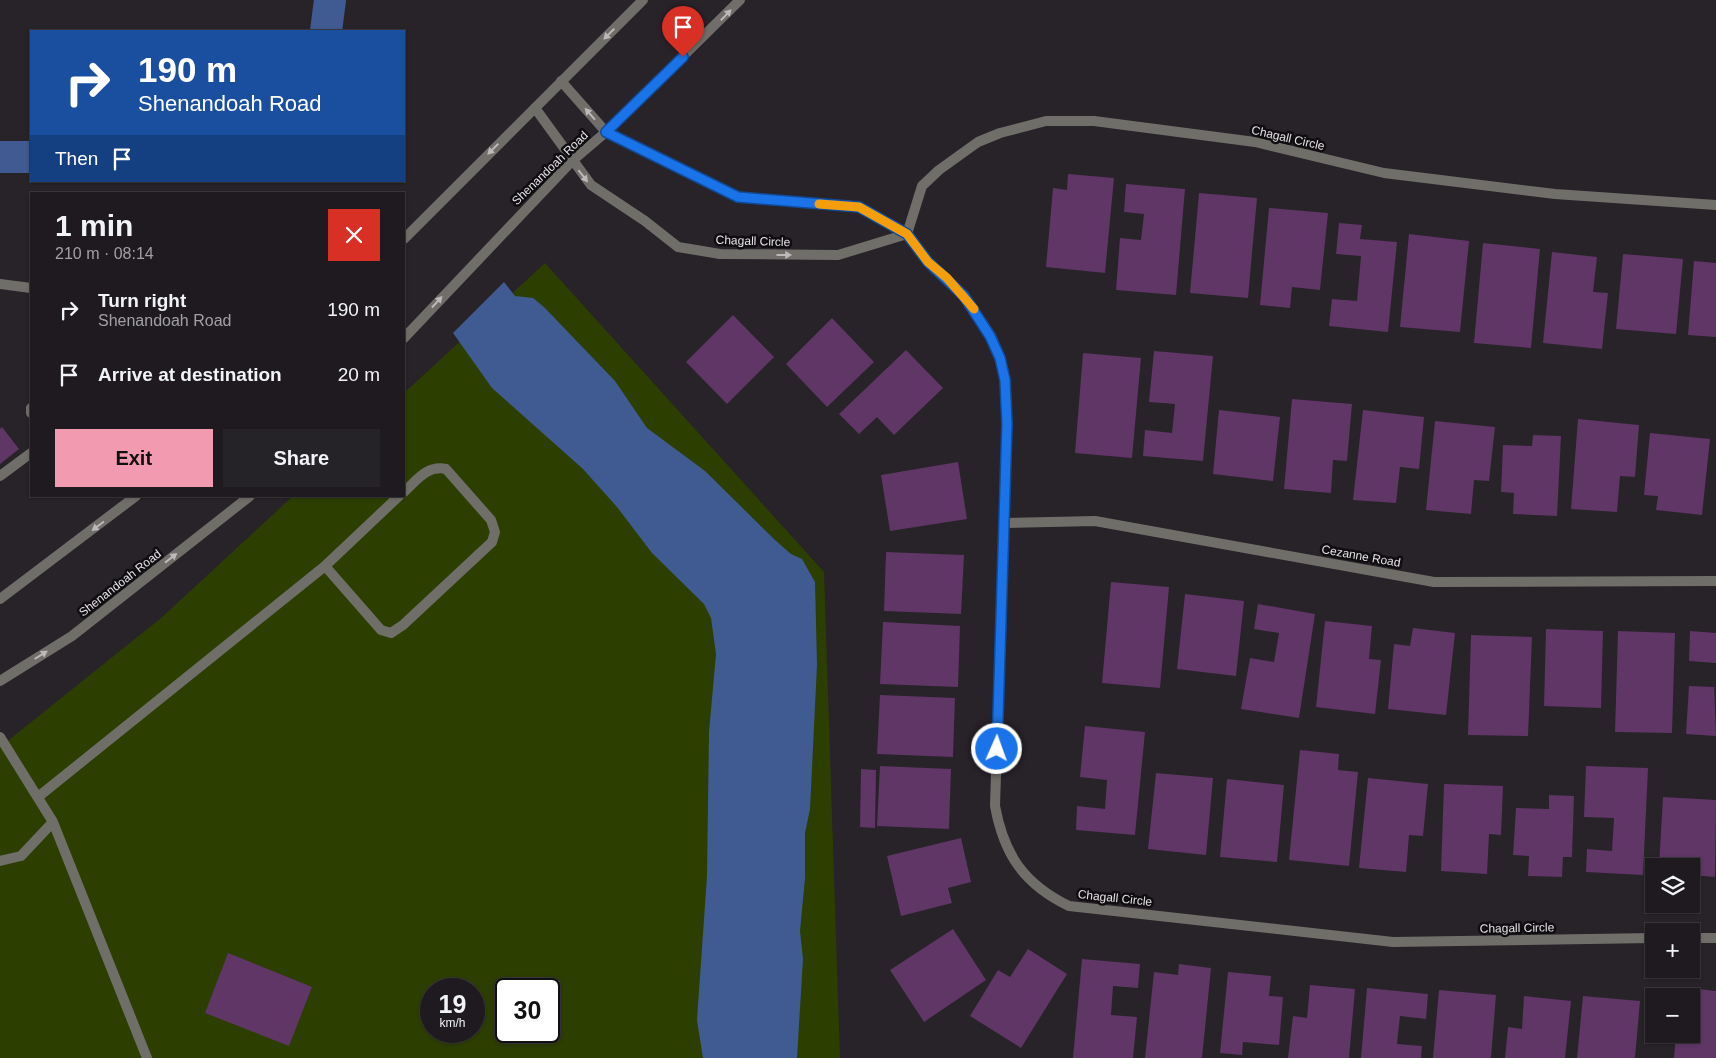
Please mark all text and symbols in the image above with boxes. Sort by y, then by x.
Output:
pin [662,6,704,57]
one-way arrow [720,9,732,21]
icon: arrive [669,13,697,41]
one-way arrow [603,28,615,40]
icon: right [55,50,120,115]
text: 190 m [138,50,237,89]
text: Shenandoah Road [138,91,322,116]
one-way arrow [585,108,596,120]
street label: Chagall Circle [1250,123,1326,153]
street label: Shenandoah Road [509,128,591,208]
one-way arrow [487,142,499,154]
icon: arrive [108,145,136,173]
text: Then [55,148,98,169]
one-way arrow [578,169,589,182]
text: 1 min [55,209,133,242]
button: close [328,209,380,261]
street label: Chagall Circle [715,233,791,249]
text: 210 m · 08:14 [55,245,154,262]
one-way arrow [776,251,792,259]
text: Turn right [98,290,186,311]
icon: right [55,296,83,324]
one-way arrow [431,297,443,309]
text: 190 m [327,299,380,320]
text: Shenandoah Road [98,312,231,329]
icon: arrive [55,361,83,389]
text: Arrive at destination [98,364,282,385]
text: 20 m [338,364,380,385]
button: Exit [55,429,213,487]
button: Share [223,429,380,487]
one-way arrow [92,520,105,531]
street label: Cezanne Road [1320,542,1402,570]
street label: Shenandoah Road [76,547,164,619]
one-way arrow [164,553,177,564]
one-way arrow [35,651,48,660]
position arrow [970,722,1022,774]
map controls [1645,858,1700,1043]
button: layers [1645,858,1700,913]
street label: Chagall Circle [1077,887,1153,909]
street label: Chagall Circle [1480,920,1555,936]
button: + [1645,923,1700,978]
speed limit sign: 30 [495,978,560,1043]
button: − [1645,988,1700,1043]
text: 19 [439,990,466,1018]
text: km/h [439,1016,466,1030]

